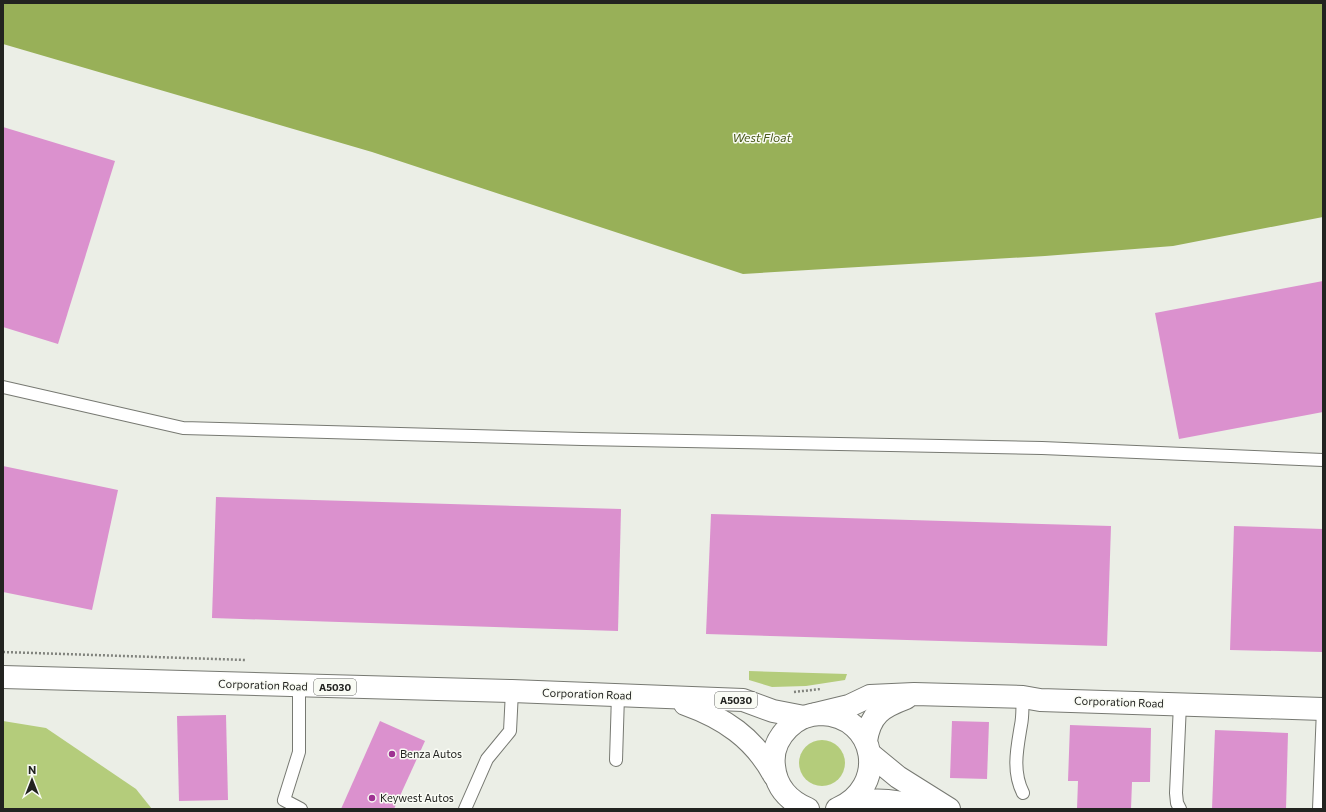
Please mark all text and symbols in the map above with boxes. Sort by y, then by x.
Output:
water label: West Float [733,130,792,144]
street label: Corporation Road [218,676,308,693]
road number: A5030 [314,679,356,695]
street label: Corporation Road [542,685,632,702]
road number: A5030 [715,692,757,708]
street label: Corporation Road [1074,693,1164,710]
place label: Benza Autos [400,747,462,760]
marker: Benza Autos [387,749,397,759]
north arrow [12,760,52,800]
text: N [28,763,36,776]
place label: Keywest Autos [380,791,454,804]
marker: Keywest Autos [367,793,377,803]

